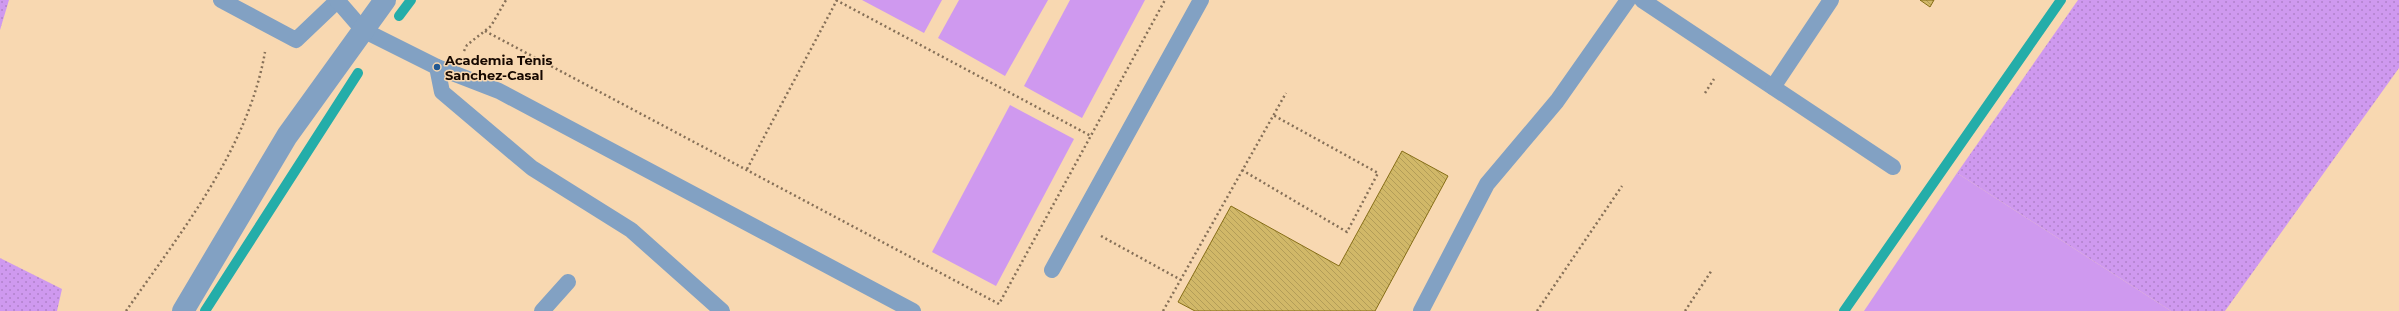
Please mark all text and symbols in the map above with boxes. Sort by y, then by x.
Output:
place label: Academia Tenis Sanchez-Casal [444,52,553,83]
marker: Academia Tenis Sanchez-Casal [432,62,442,72]

